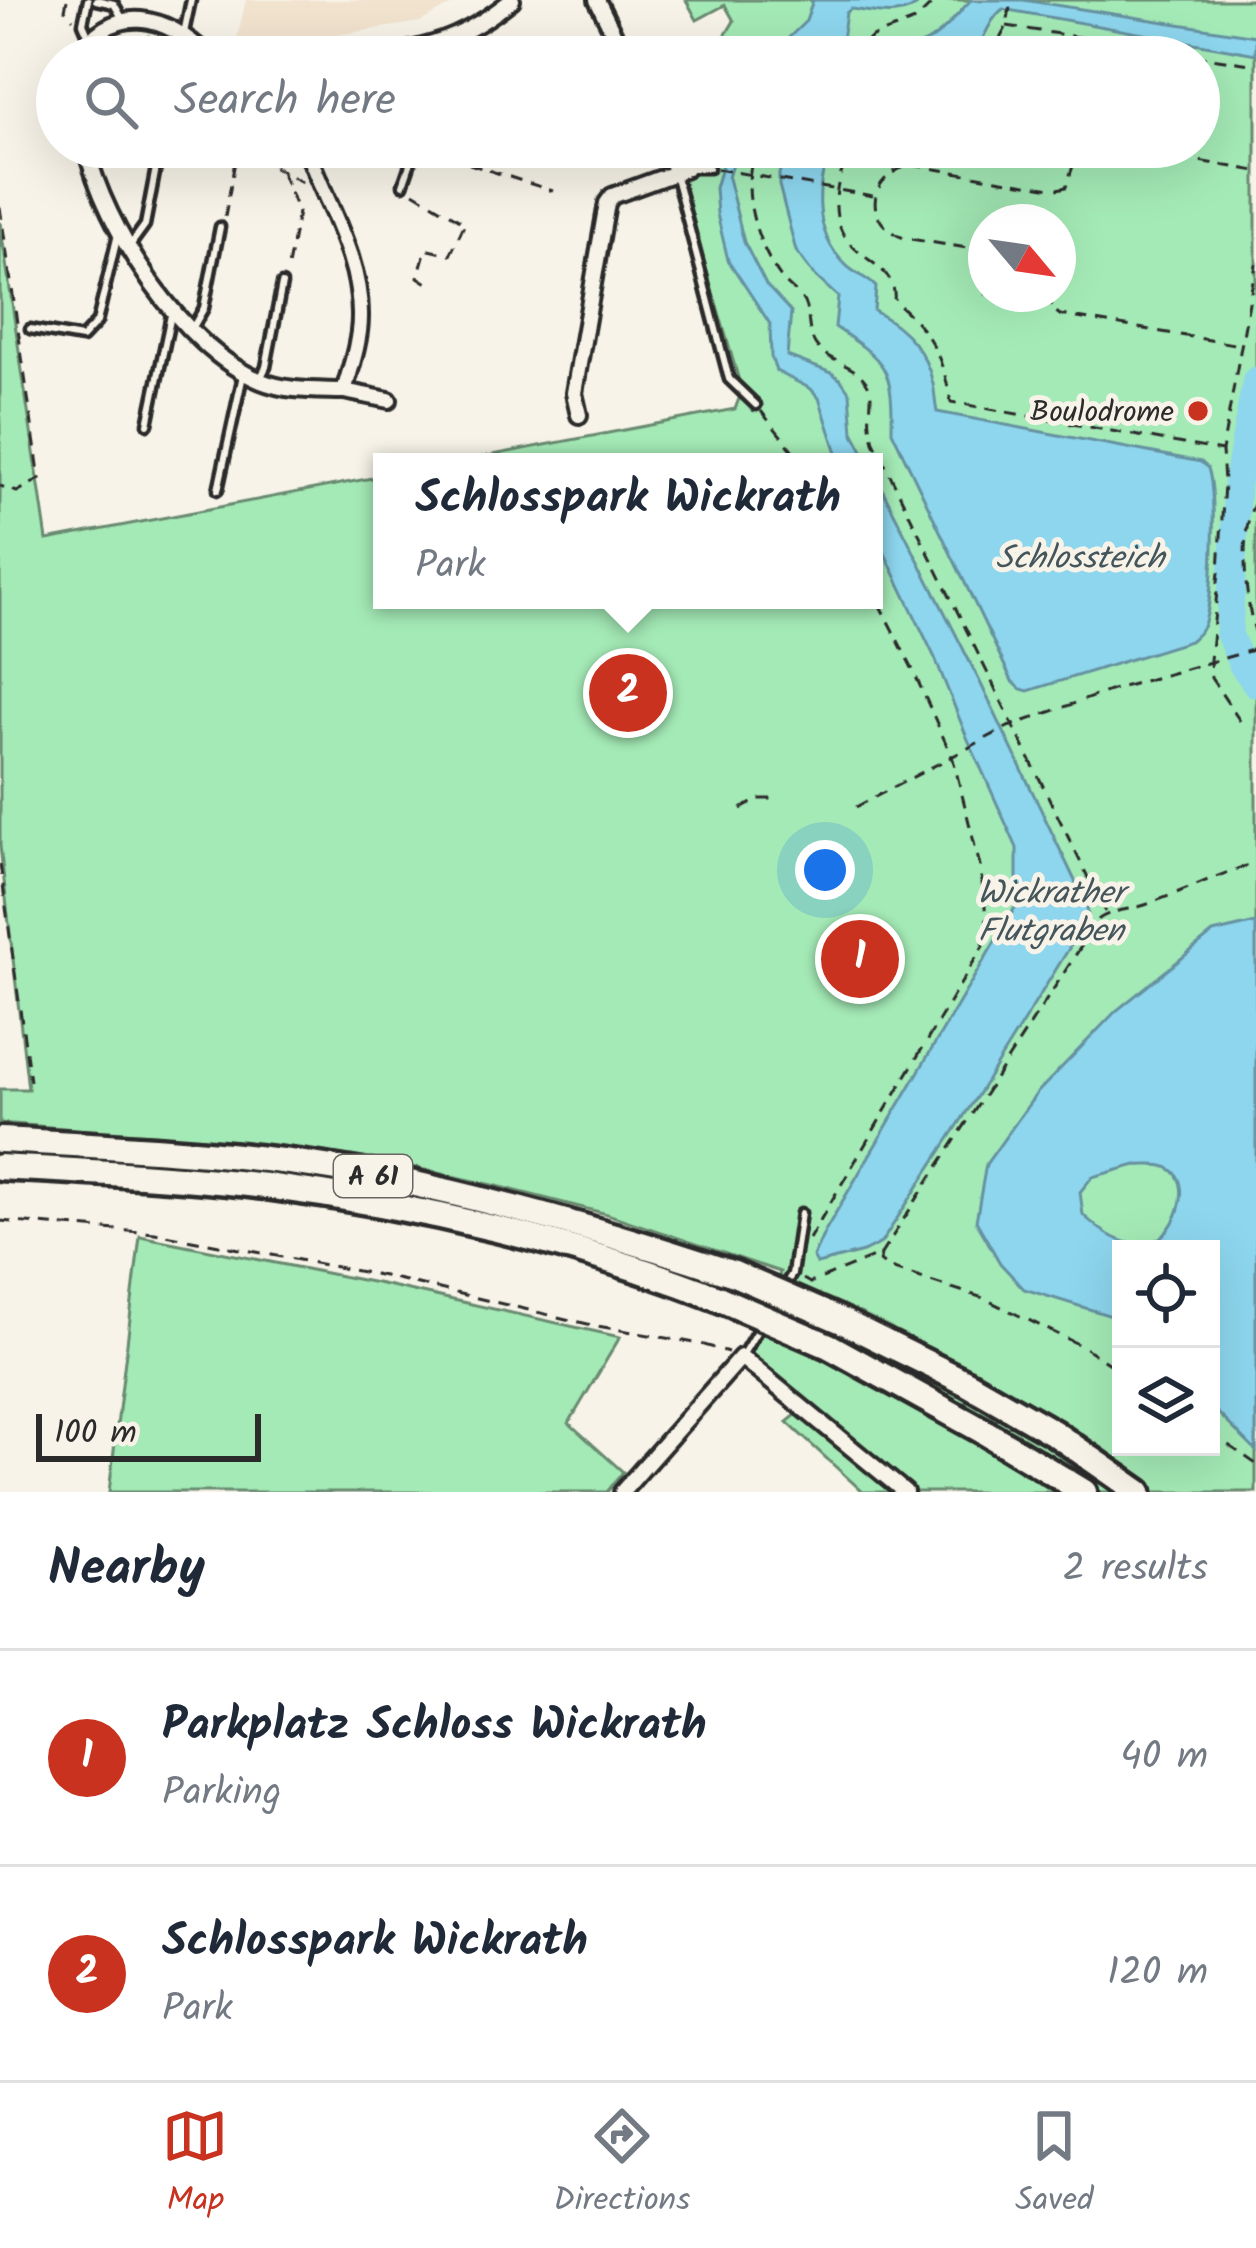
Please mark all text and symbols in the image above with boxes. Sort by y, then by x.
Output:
search box [36,36,1220,168]
text: Search here [174,66,396,138]
icon: search [78,69,144,135]
north arrow [968,204,1076,312]
place label: Boulodrome [1030,389,1174,437]
marker: Boulodrome [1185,398,1211,424]
popup [373,453,883,609]
text: Schlosspark Wickrath [415,464,841,536]
water label: Schlossteich [996,533,1167,586]
text: Park [415,536,486,598]
pin: 2 [589,648,667,738]
your location [795,840,855,900]
water label: Wickrather Flutgraben [978,868,1130,959]
pin: 1 [821,914,899,1004]
road number: A 61 [334,1155,412,1197]
map controls [1112,1240,1220,1456]
button: locate [1112,1240,1220,1348]
button: layers [1112,1348,1220,1456]
scale bar [36,1408,261,1461]
text: 100 m [54,1408,137,1461]
text: Nearby [48,1530,205,1611]
text: 2 results [1063,1539,1208,1601]
text: Parkplatz Schloss Wickrath [162,1691,707,1763]
text: 1 [81,1727,93,1789]
text: 40 m [1120,1727,1208,1789]
text: Parking [162,1763,281,1825]
text: Schlosspark Wickrath [162,1907,588,1979]
text: 2 [76,1943,98,2005]
text: 120 m [1107,1943,1208,2005]
text: Park [162,1979,233,2041]
tab: Map [162,2103,228,2228]
tab: Directions [553,2103,690,2228]
tab: Saved [1015,2103,1094,2228]

